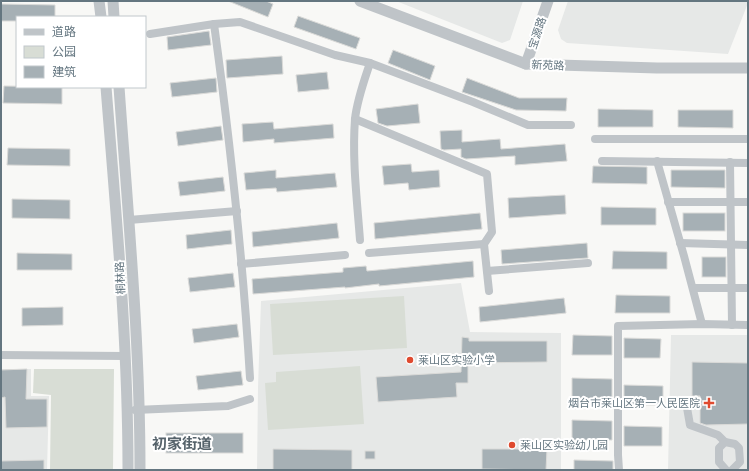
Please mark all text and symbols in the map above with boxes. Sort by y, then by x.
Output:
street label: 宝源路 [525,15,549,51]
legend [16,16,146,88]
text: 道路 [52,24,76,39]
text: 公园 [52,44,76,59]
street label: 新苑路 [531,57,565,73]
text: 建筑 [52,64,76,79]
street label: 桐林路 [112,261,128,295]
place label: 莱山区实验小学 [418,353,495,367]
marker: 莱山区实验小学 [405,355,415,365]
place label: 烟台市莱山区第一人民医院 [568,396,700,410]
marker: 烟台市莱山区第一人民医院 [703,397,715,409]
district label: 初家街道 [152,434,212,453]
place label: 莱山区实验幼儿园 [520,438,608,452]
marker: 莱山区实验幼儿园 [507,440,517,450]

